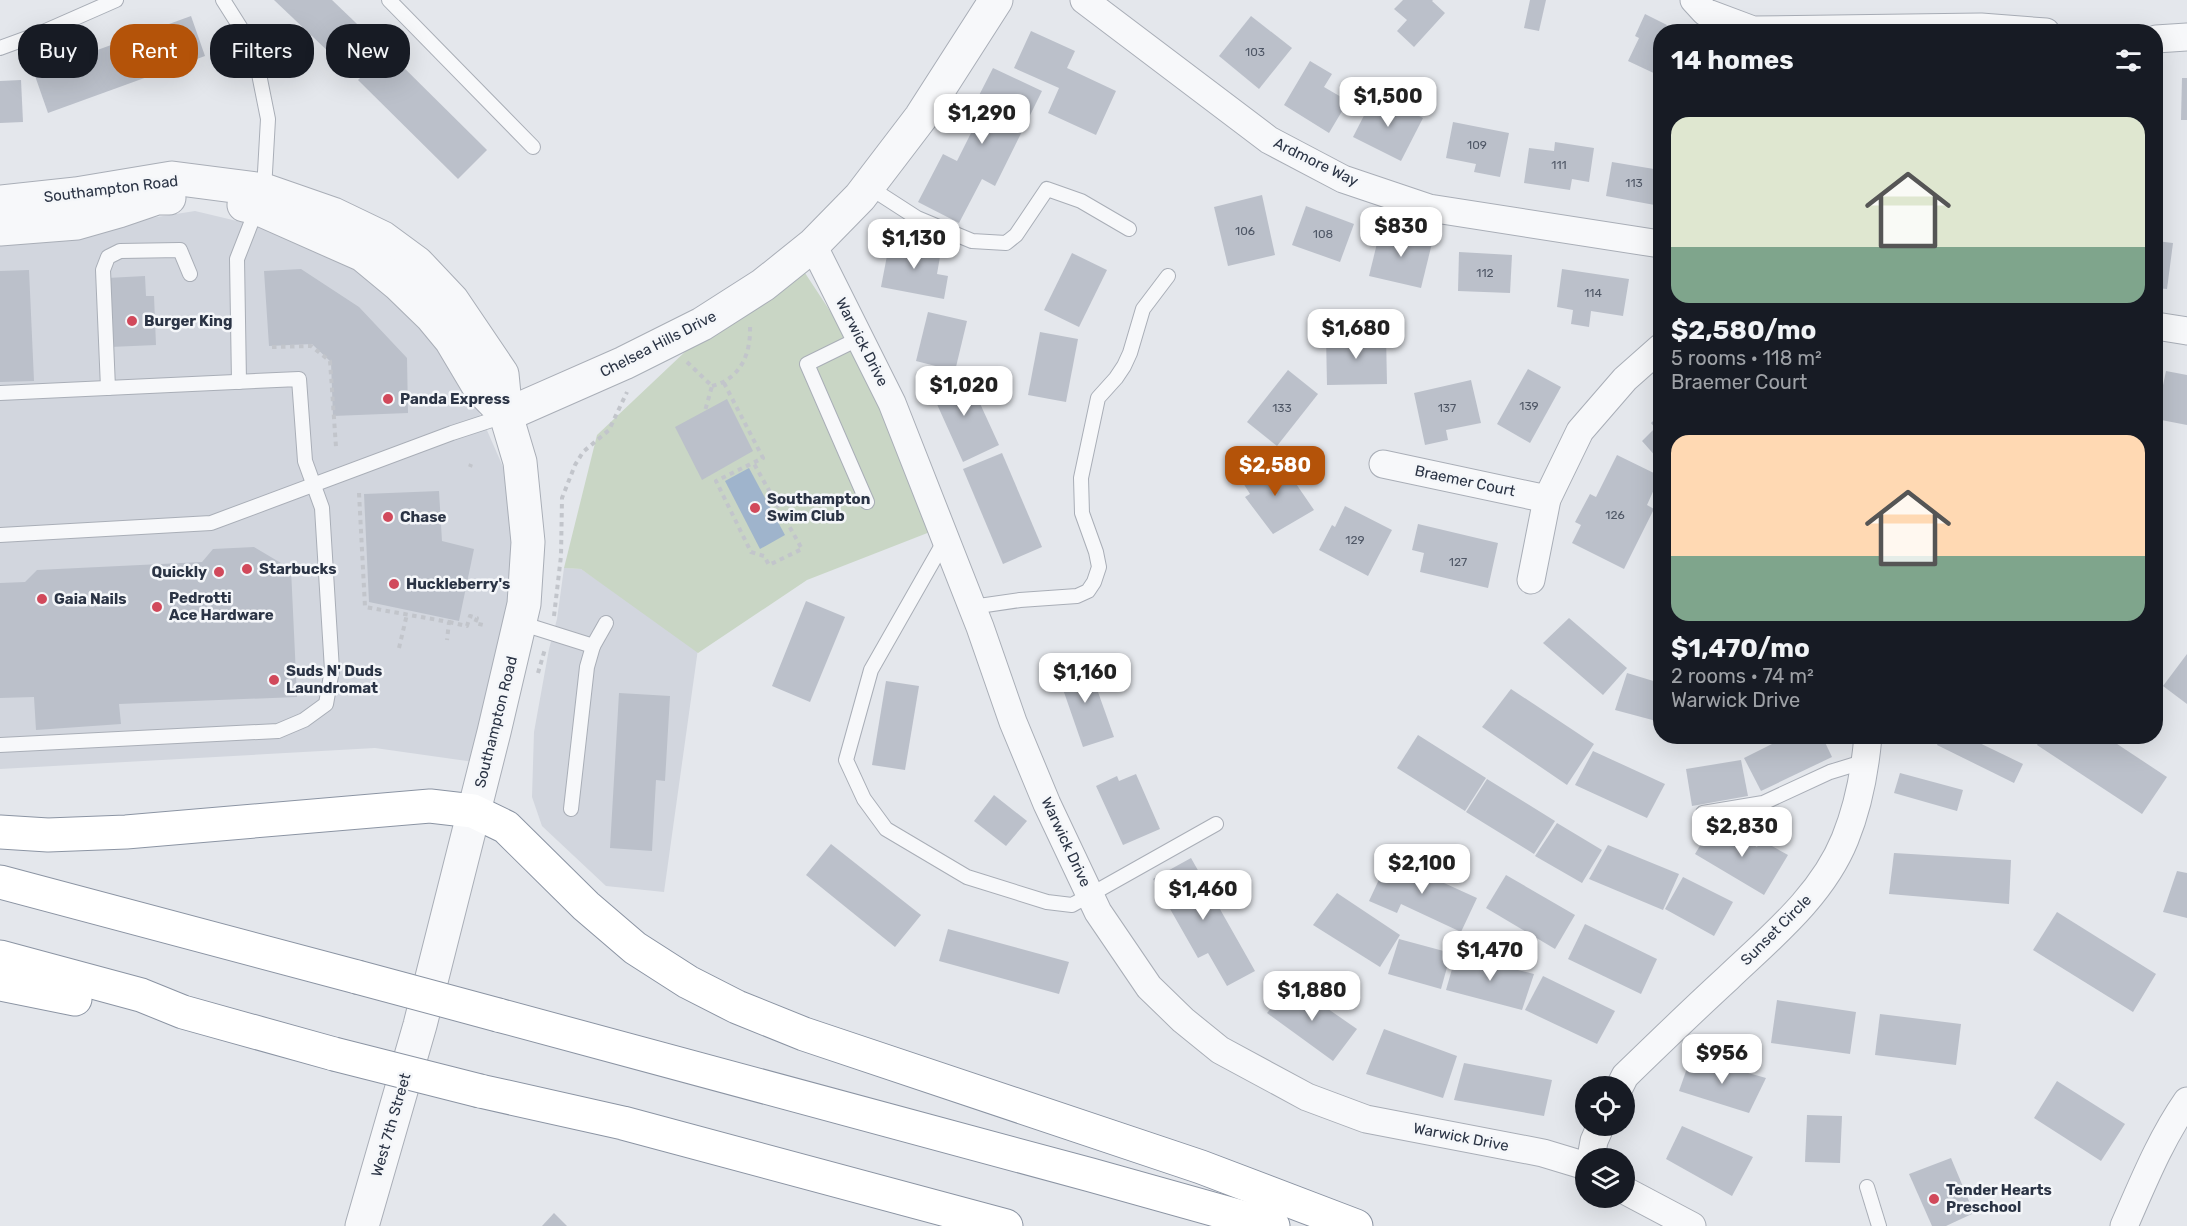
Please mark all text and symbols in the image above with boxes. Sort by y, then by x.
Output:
chip: Buy [18,24,98,78]
chip: Rent [110,24,198,78]
chip: Filters [210,24,314,78]
chip: New [326,24,410,78]
icon: filters [2112,44,2145,77]
house number: 103 [1245,45,1265,59]
text: 14 homes [1671,45,1794,76]
pin: $1,500 [1339,77,1437,128]
text: $1,500 [1354,84,1422,108]
pin: $1,290 [933,94,1031,145]
text: $1,290 [948,101,1016,125]
street label: Ardmore Way [1271,134,1361,190]
house number: 109 [1467,138,1487,152]
icon: home [1854,156,1962,264]
house number: 111 [1551,158,1567,172]
street label: Southampton Road [43,172,179,206]
house number: 113 [1625,176,1643,190]
pin: $830 [1365,207,1437,258]
text: $830 [1374,214,1428,238]
pin: $1,130 [865,219,963,270]
house number: 106 [1235,224,1255,238]
text: $1,130 [882,226,946,250]
house number: 108 [1313,227,1333,241]
house number: 112 [1476,266,1494,280]
house number: 114 [1584,286,1602,300]
street label: Warwick Drive [832,295,892,389]
street label: Chelsea Hills Drive [597,307,719,381]
pin: $1,680 [1307,309,1405,360]
place label: Burger King [144,312,232,330]
marker: Burger King [125,314,139,328]
text: $2,580/mo [1671,315,1816,346]
text: $1,680 [1322,316,1390,340]
text: 5 rooms · 118 m² [1671,346,1822,370]
pin: $1,020 [915,366,1013,417]
text: Braemer Court [1671,370,1807,394]
text: $1,020 [930,373,998,397]
place label: Panda Express [400,390,510,408]
marker: Panda Express [381,392,395,406]
house number: 139 [1519,399,1539,413]
house number: 133 [1272,401,1292,415]
house number: 137 [1438,401,1456,415]
pin: $2,580 [1226,446,1324,497]
text: $2,580 [1239,453,1311,477]
street label: Braemer Court [1413,462,1517,500]
icon: home [1854,474,1962,582]
place label: Southampton Swim Club [767,490,870,525]
marker: Southampton Swim Club [748,501,762,515]
place label: Chase [400,508,446,526]
house number: 126 [1605,508,1625,522]
marker: Chase [381,510,395,524]
house number: 129 [1345,533,1365,547]
house number: 127 [1449,555,1467,569]
place label: Starbucks [259,560,336,578]
marker: Starbucks [240,562,254,576]
place label: Quickly [152,563,207,581]
marker: Quickly [212,565,226,579]
place label: Huckleberry's [406,575,510,593]
marker: Huckleberry's [387,577,401,591]
place label: Pedrotti Ace Hardware [169,589,274,624]
place label: Gaia Nails [54,590,127,608]
marker: Gaia Nails [35,592,49,606]
marker: Pedrotti Ace Hardware [150,600,164,614]
text: $1,470/mo [1671,633,1810,664]
pin: $1,160 [1036,653,1134,704]
street label: Southampton Road [471,654,521,790]
text: $1,160 [1053,660,1117,684]
place label: Suds N' Duds Laundromat [286,662,382,697]
text: 2 rooms · 74 m² [1671,664,1814,688]
marker: Suds N' Duds Laundromat [267,673,281,687]
text: Warwick Drive [1671,688,1800,712]
street label: Warwick Drive [1037,794,1095,890]
pin: $2,830 [1693,807,1791,858]
text: $2,830 [1706,814,1778,838]
pin: $2,100 [1373,844,1471,895]
text: $2,100 [1388,851,1456,875]
pin: $1,460 [1154,870,1252,921]
text: $1,460 [1169,877,1238,901]
street label: Sunset Circle [1737,891,1815,969]
pin: $1,470 [1441,931,1539,982]
text: $1,470 [1457,938,1523,962]
pin: $1,880 [1263,971,1361,1022]
text: $1,880 [1277,978,1347,1002]
pin: $956 [1686,1034,1758,1085]
text: $956 [1696,1041,1748,1065]
street label: West 7th Street [368,1071,414,1179]
map controls [1575,1076,1635,1208]
button: locate [1575,1076,1635,1136]
street label: Warwick Drive [1412,1119,1510,1155]
button: layers [1575,1148,1635,1208]
place label: Tender Hearts Preschool [1946,1181,2052,1216]
marker: Tender Hearts Preschool [1927,1192,1941,1206]

